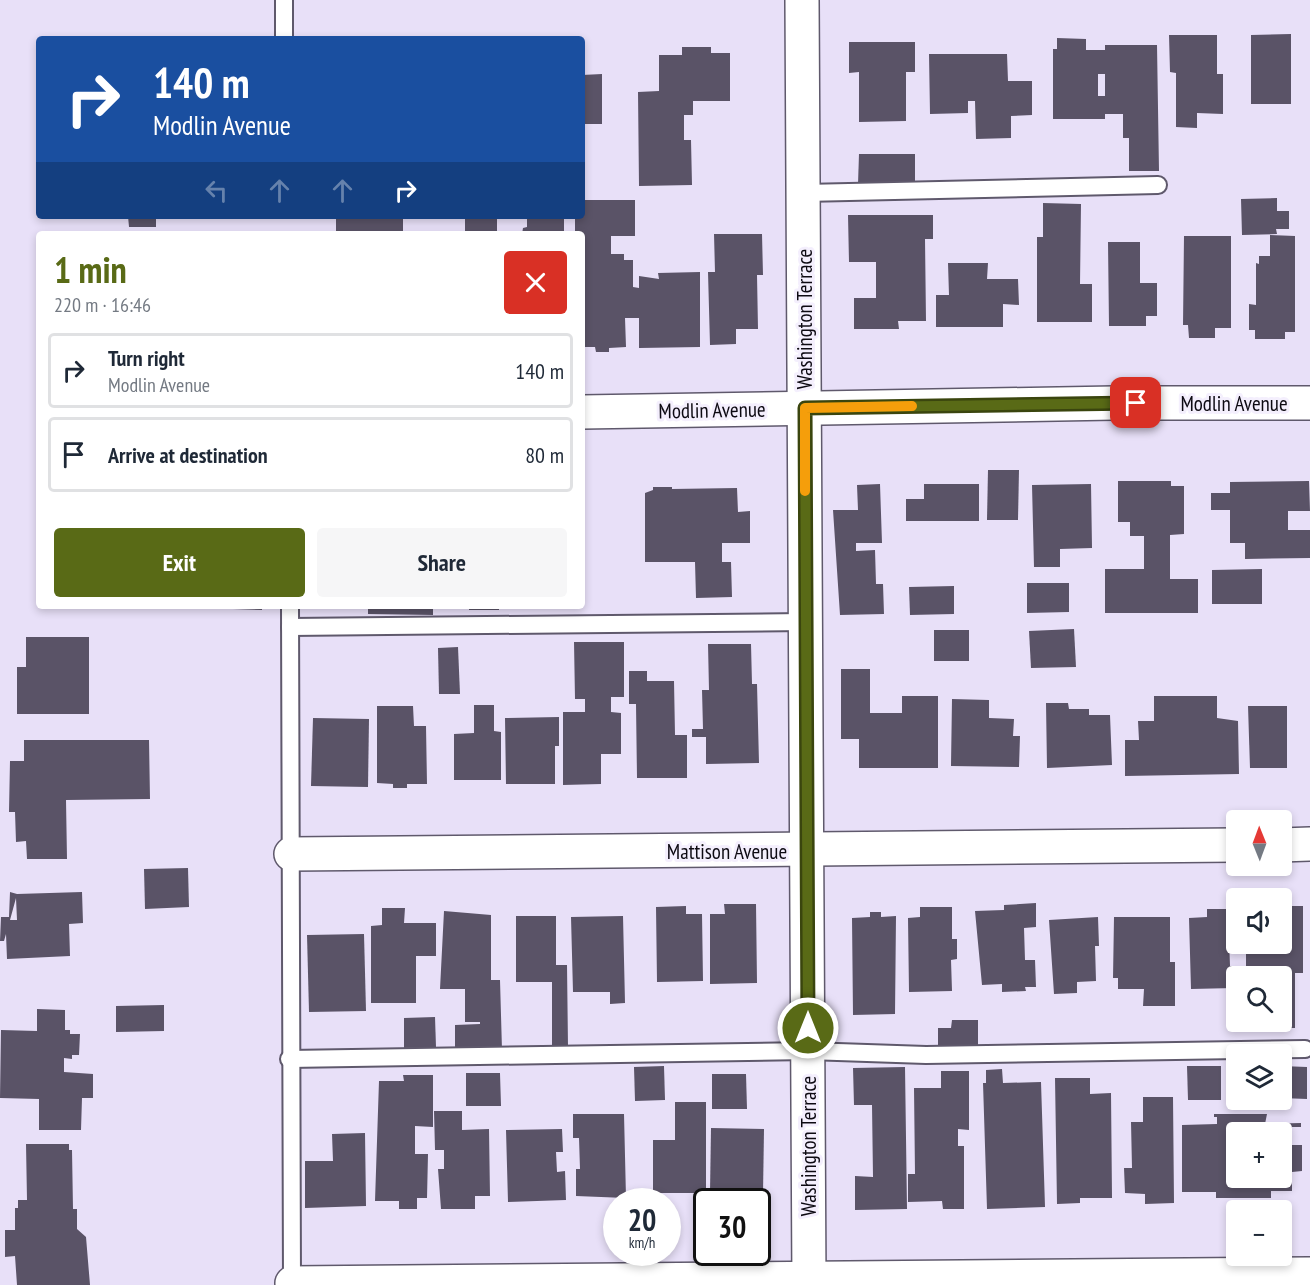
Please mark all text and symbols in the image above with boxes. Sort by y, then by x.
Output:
text: 140 m [153,55,250,110]
icon: right [54,60,132,138]
text: Modlin Avenue [153,108,291,142]
icon: left [200,174,233,207]
icon: ahead [263,174,296,207]
icon: ahead [326,174,359,207]
icon: right [389,174,422,207]
text: 1 min [54,246,127,293]
street label: Washington Terrace [791,249,818,389]
button: close [504,251,567,314]
text: 220 m · 16:46 [54,292,151,318]
text: Turn right [108,344,185,372]
icon: right [57,354,90,387]
text: 140 m [515,357,564,385]
text: Modlin Avenue [108,372,210,398]
pin [1110,377,1161,428]
icon: arrive [1119,386,1152,419]
street label: Modlin Avenue [1180,390,1288,417]
street label: Modlin Avenue [658,396,766,424]
icon: arrive [57,438,90,471]
text: Arrive at destination [108,441,268,469]
text: 80 m [525,441,564,469]
button: Exit [54,528,305,597]
button: Share [317,528,567,597]
north arrow [1226,810,1292,876]
map controls [1226,810,1292,1266]
street label: Mattison Avenue [667,838,787,865]
button: sound [1226,888,1292,954]
button: search [1226,966,1292,1032]
position arrow [776,996,840,1060]
button: layers [1226,1044,1292,1110]
street label: Washington Terrace [795,1076,822,1216]
button: + [1226,1122,1292,1188]
speed limit sign: 30 [693,1188,771,1266]
text: 20 [628,1200,656,1239]
button: − [1226,1200,1292,1266]
text: km/h [629,1233,655,1252]

